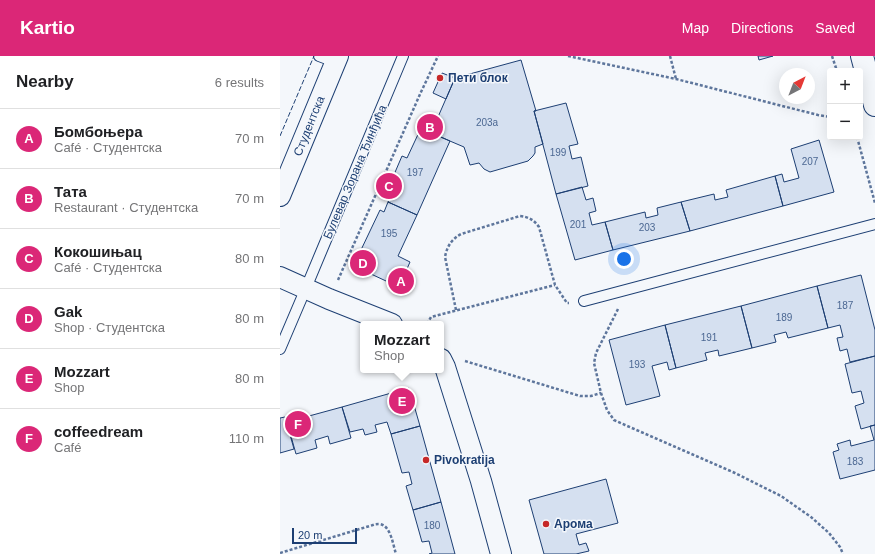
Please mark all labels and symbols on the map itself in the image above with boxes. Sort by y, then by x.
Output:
north arrow [779,68,815,104]
place label: Пети блок [448,71,509,85]
marker: Пети блок [435,73,445,83]
street label: Студентска [291,94,328,158]
street label: Булевар Зорана Ђинђића [320,103,390,241]
pin: B [417,112,443,142]
house number: 203a [476,117,499,128]
house number: 199 [550,147,567,158]
house number: 207 [802,156,819,167]
house number: 197 [407,167,424,178]
pin: C [376,171,402,201]
house number: 201 [570,219,587,230]
house number: 203 [639,222,656,233]
house number: 195 [381,228,398,239]
pin: D [350,248,376,278]
your location [614,249,634,269]
pin: A [388,266,414,296]
house number: 187 [837,300,854,311]
house number: 189 [776,312,793,323]
house number: 191 [701,332,718,343]
house number: 193 [629,359,646,370]
pin: E [389,386,415,416]
pin: F [285,409,311,439]
place label: Pivokratija [434,453,495,467]
marker: Pivokratija [421,455,431,465]
house number: 183 [847,456,864,467]
place label: Арома [554,517,593,531]
marker: Арома [541,519,551,529]
house number: 180 [424,520,441,531]
scale bar [292,526,357,545]

